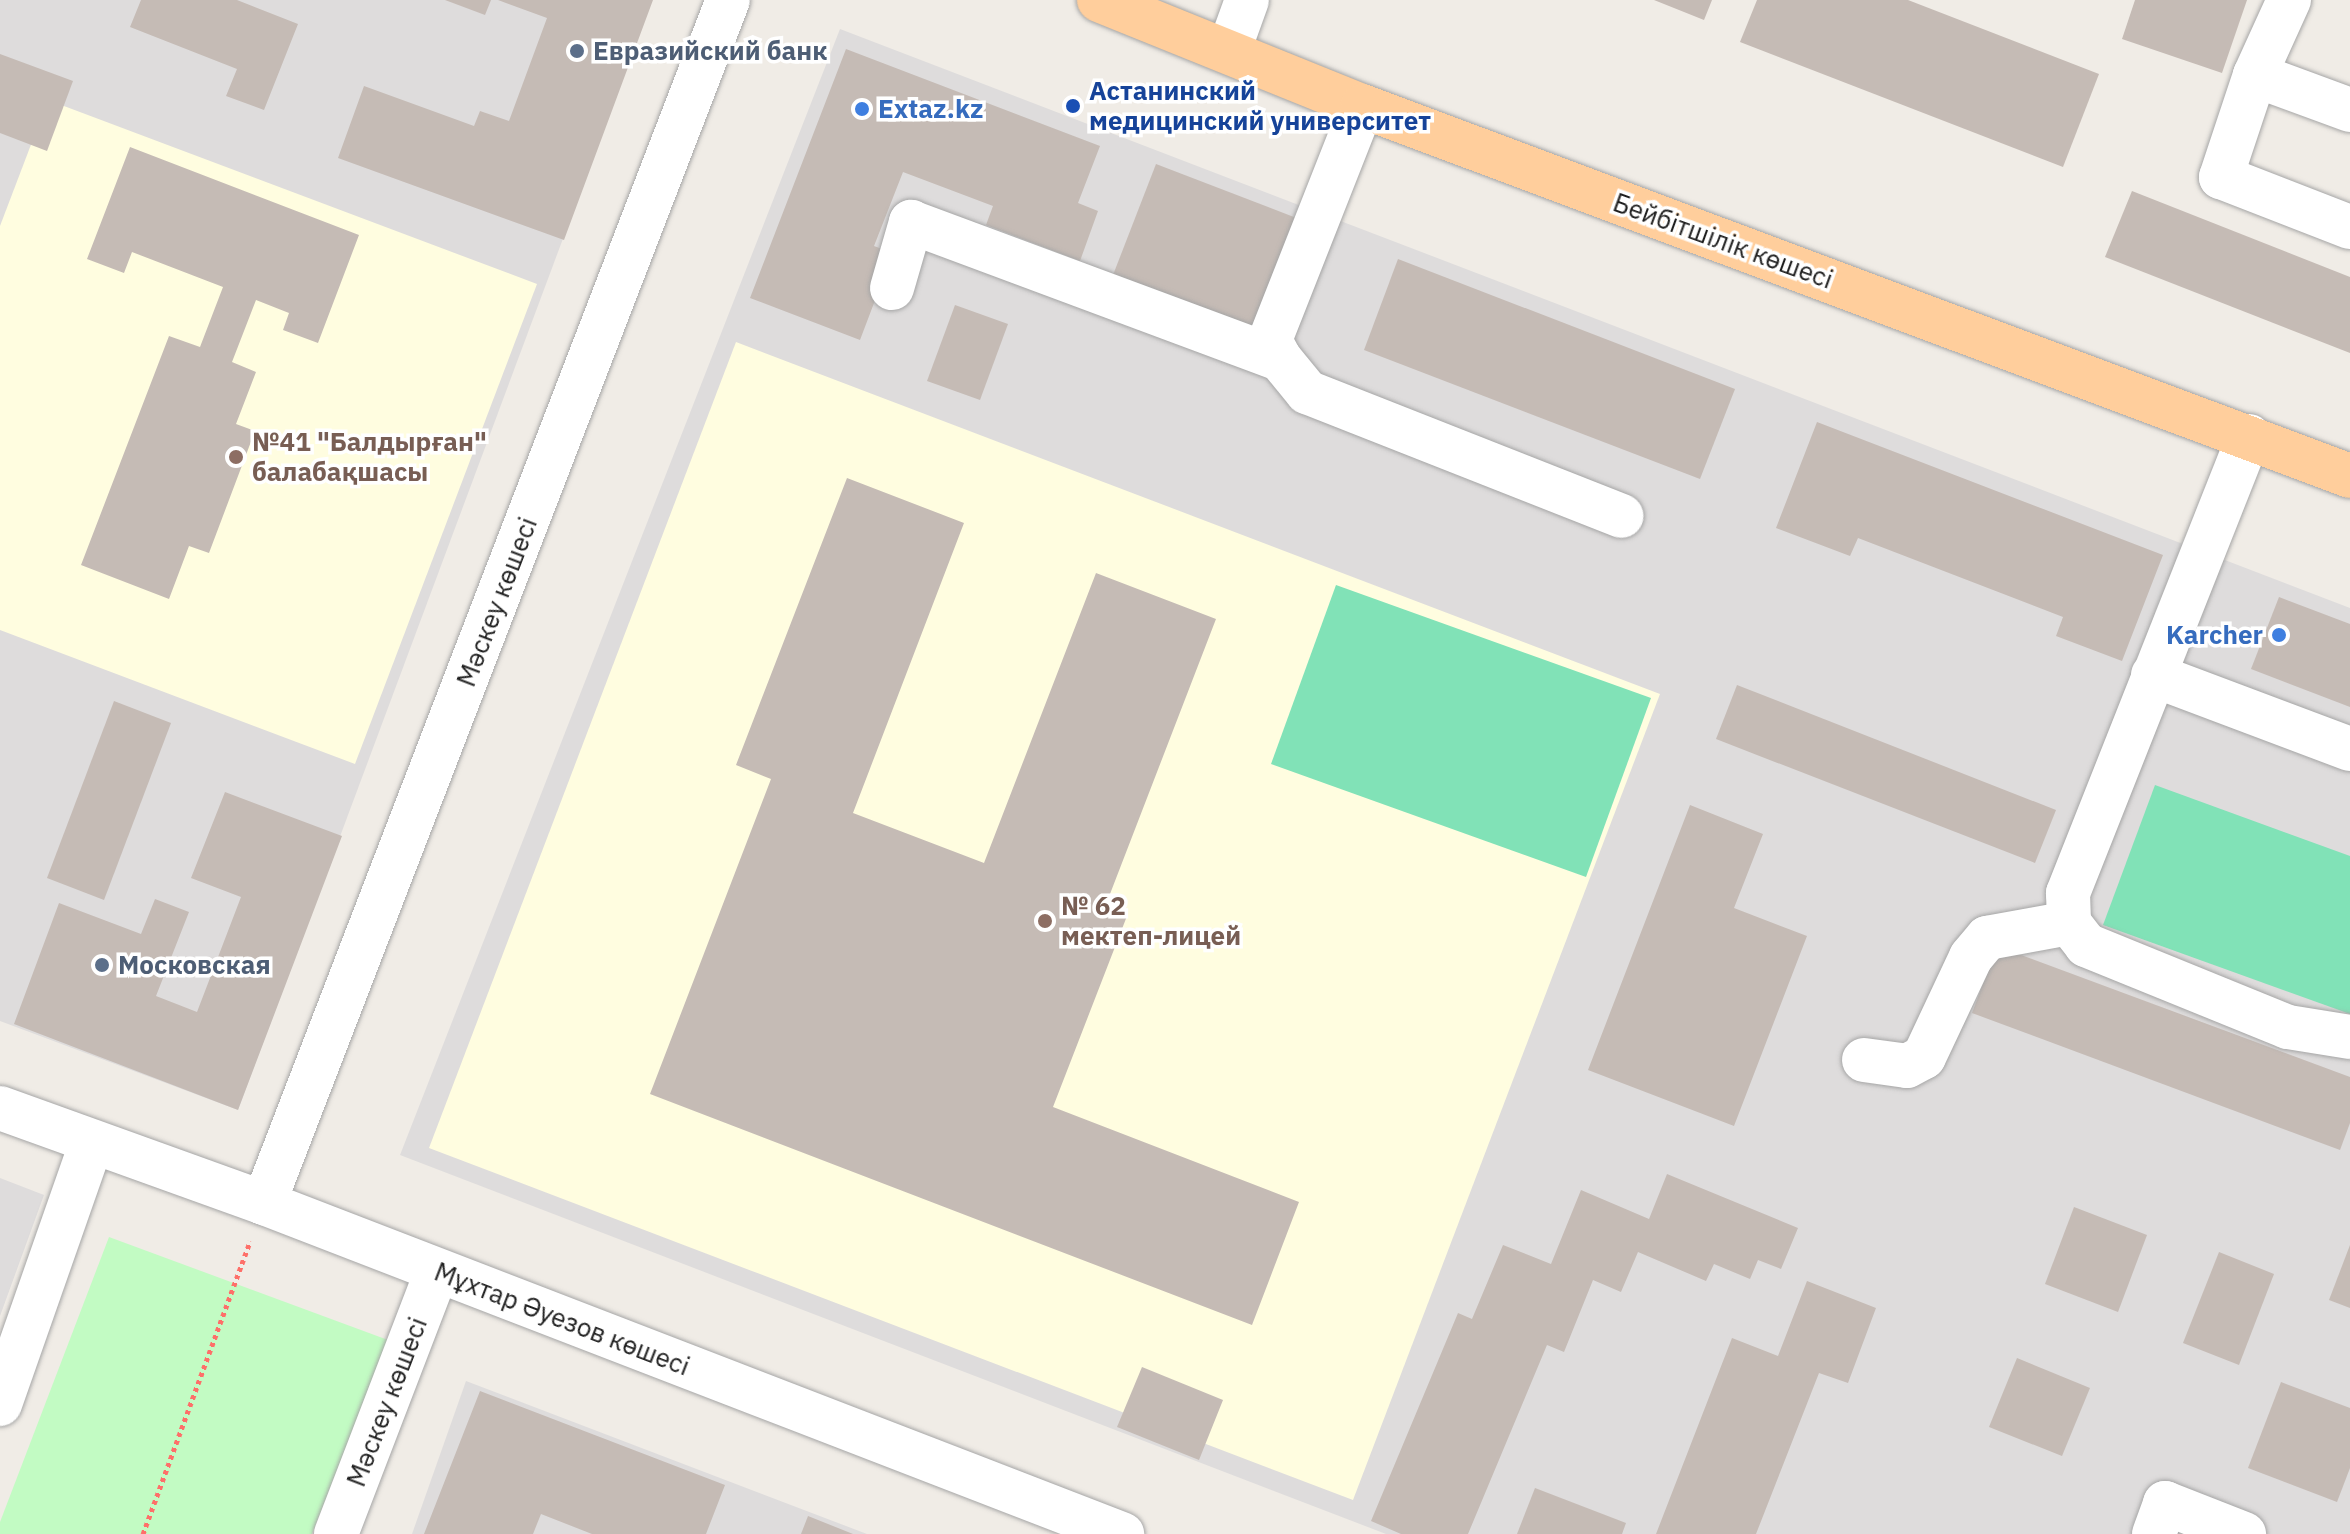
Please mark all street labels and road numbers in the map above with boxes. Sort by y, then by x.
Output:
street label: Бейбітшілік көшесі [1609,187,1837,295]
street label: Мәскеу көшесі [450,513,544,691]
street label: Мұхтар Әуезов көшесі [430,1256,694,1382]
street label: Мәскеу көшесі [340,1313,434,1491]

